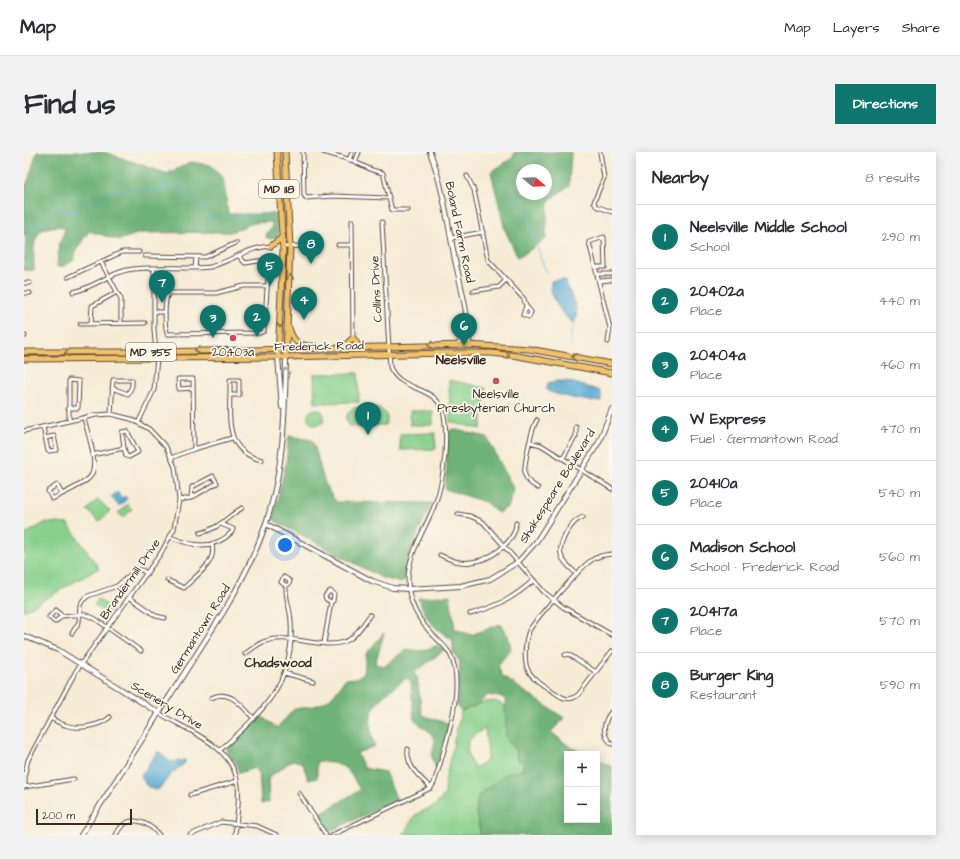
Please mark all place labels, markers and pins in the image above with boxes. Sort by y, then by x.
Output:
pin: 8 [298,231,324,264]
pin: 5 [257,253,283,286]
pin: 7 [149,270,175,303]
pin: 4 [291,287,317,320]
pin: 2 [244,304,270,337]
pin: 3 [200,305,226,338]
pin: 6 [451,313,477,346]
marker: 20403a [228,333,238,343]
place label: 20403a [212,344,254,361]
marker: Neelsville Presbyterian Church [491,376,501,386]
place label: Neelsville Presbyterian Church [437,386,555,418]
pin: 1 [355,402,381,435]

